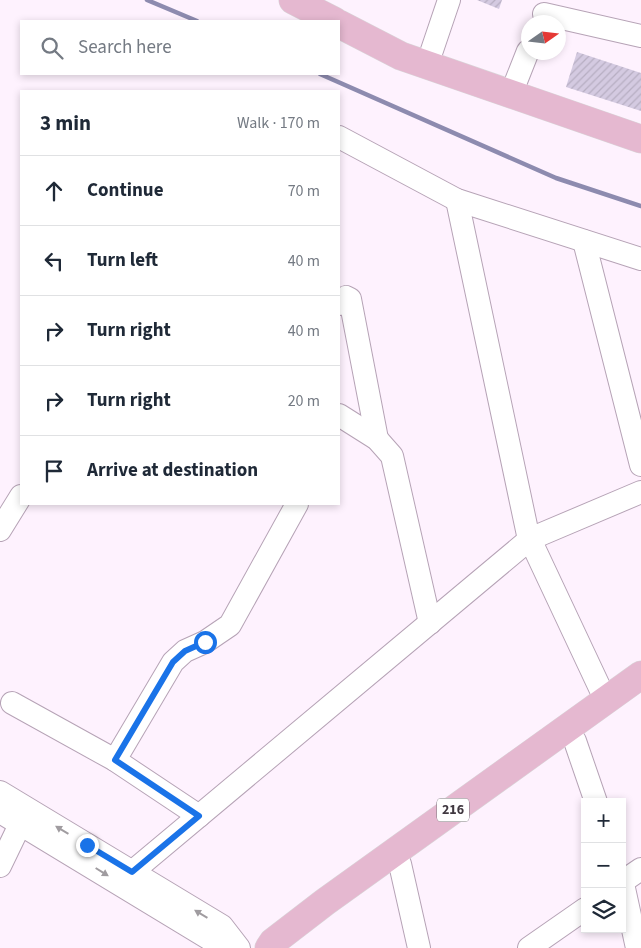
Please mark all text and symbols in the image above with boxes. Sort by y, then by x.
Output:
north arrow [521,15,566,60]
search box [20,20,340,75]
icon: search [38,34,66,62]
text: Search here [78,34,172,61]
text: 3 min [40,108,91,138]
text: Walk · 170 m [237,112,320,134]
icon: ahead [40,177,68,205]
text: Continue [87,177,164,204]
text: 70 m [288,180,320,202]
icon: left [40,247,68,275]
text: Turn left [87,247,158,274]
text: 40 m [288,250,320,272]
icon: right [40,317,68,345]
text: Turn right [87,317,171,344]
text: 40 m [288,320,320,342]
icon: right [40,387,68,415]
text: Turn right [87,387,171,414]
text: 20 m [288,390,320,412]
icon: arrive [40,457,68,485]
text: Arrive at destination [87,457,258,484]
route start [194,631,217,654]
road number: 216 [437,798,469,822]
map controls [581,798,626,933]
button: + [581,798,626,843]
one-way arrow [56,825,69,834]
route end [76,834,99,857]
button: − [581,843,626,888]
one-way arrow [96,868,109,877]
button: layers [581,888,626,933]
one-way arrow [195,909,208,918]

